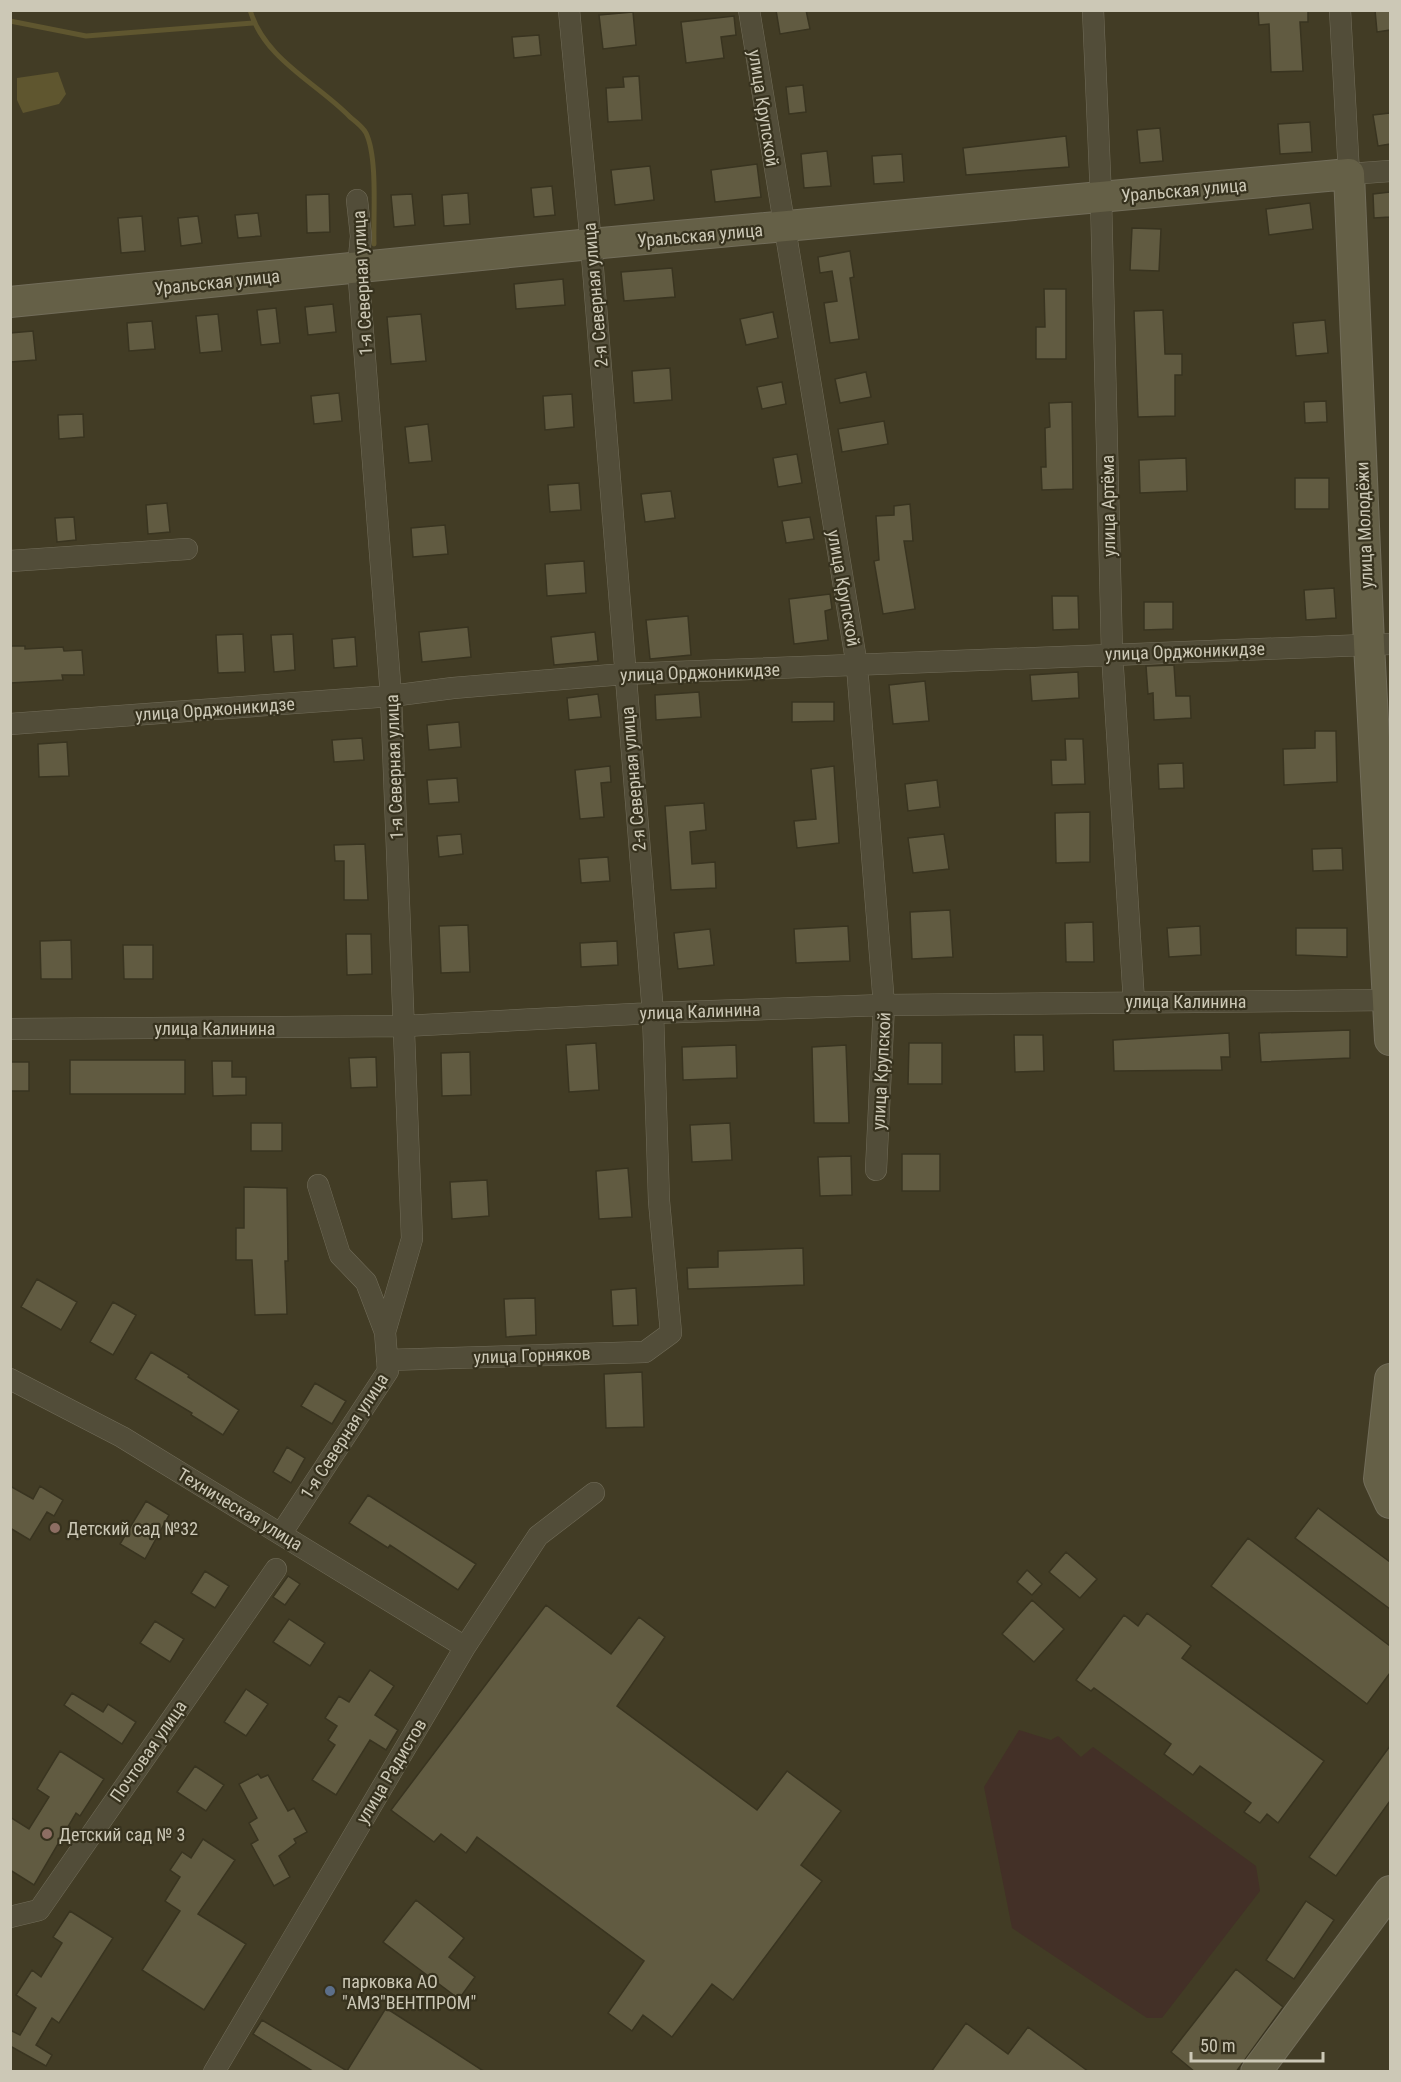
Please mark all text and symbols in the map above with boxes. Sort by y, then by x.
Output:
street label: улица Крупской [744,48,784,168]
street label: Уральская улица [1120,174,1248,206]
street label: 1-я Северная улица [348,210,376,356]
street label: Уральская улица [636,219,764,251]
street label: 2-я Северная улица [578,222,612,368]
street label: Уральская улица [153,265,281,299]
street label: улица Артёма [1097,455,1119,557]
street label: улица Молодёжи [1351,461,1377,589]
street label: улица Крупской [823,528,865,648]
street label: улица Орджоникидзе [1105,638,1265,664]
street label: улица Орджоникидзе [620,659,780,685]
street label: улица Орджоникидзе [134,693,296,725]
street label: 1-я Северная улица [381,694,407,840]
street label: 2-я Северная улица [616,706,650,852]
street label: улица Калинина [1126,991,1246,1012]
street label: улица Калинина [639,998,761,1024]
street label: улица Крупской [867,1012,895,1130]
street label: улица Калинина [155,1018,275,1039]
street label: улица Горняков [473,1342,591,1368]
street label: 1-я Северная улица [296,1369,392,1503]
street label: Техническая улица [174,1463,306,1555]
place label: Детский сад №32 [67,1518,198,1539]
marker: Детский сад №32 [48,1521,62,1535]
street label: Почтовая улица [105,1696,191,1806]
street label: улица Радистов [351,1715,431,1827]
place label: Детский сад № 3 [59,1824,185,1845]
marker: Детский сад № 3 [40,1827,54,1841]
place label: парковка АО "АМЗ"ВЕНТПРОМ" [342,1971,476,2013]
marker: парковка АО "АМЗ"ВЕНТПРОМ" [323,1984,337,1998]
scale bar [1191,2025,1323,2063]
text: 50 m [1200,2035,1235,2056]

